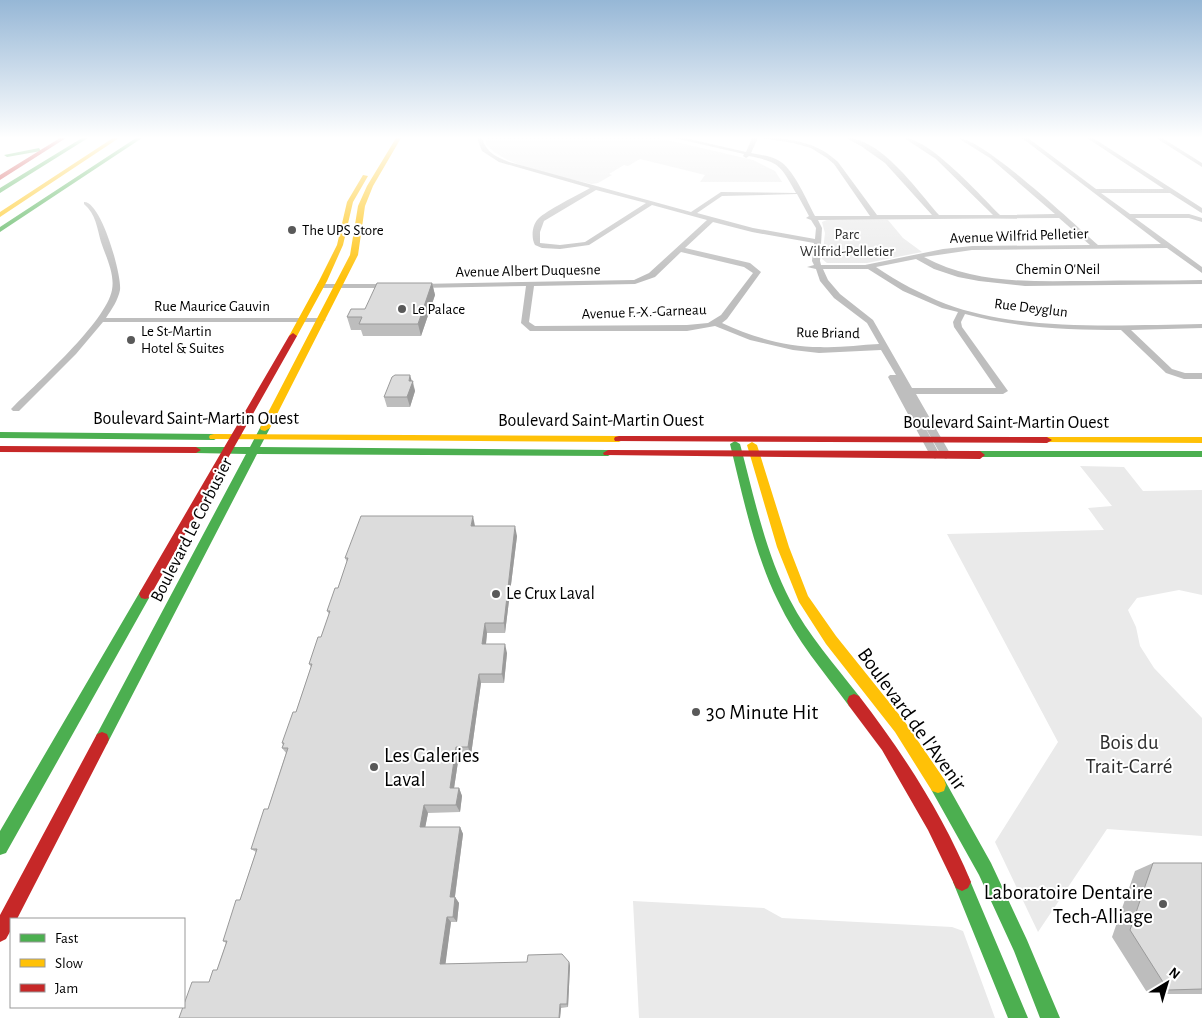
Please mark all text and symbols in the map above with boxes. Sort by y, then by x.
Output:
place label: The UPS Store [302,223,384,238]
marker: The UPS Store [286,224,298,236]
street label: Avenue Wilfrid Pelletier [949,226,1089,246]
park label: Parc Wilfrid-Pelletier [800,227,894,259]
street label: Avenue Albert Duquesne [455,262,601,280]
street label: Chemin O'Neil [1016,262,1100,277]
street label: Rue Deyglun [993,296,1069,320]
street label: Rue Maurice Gauvin [154,299,270,314]
place label: Le Palace [412,302,465,317]
street label: Avenue F.-X.-Garneau [581,302,707,322]
marker: Le Palace [396,303,408,315]
place label: Le St-Martin Hotel & Suites [141,324,224,356]
street label: Rue Briand [796,325,860,341]
marker: Le St-Martin Hotel & Suites [125,334,137,346]
street label: Boulevard Saint-Martin Ouest [93,410,299,428]
street label: Boulevard Saint-Martin Ouest [498,412,704,430]
street label: Boulevard Saint-Martin Ouest [903,414,1109,432]
street label: Boulevard Le Corbusier [148,455,236,605]
place label: Le Crux Laval [506,585,595,603]
marker: Le Crux Laval [490,588,502,600]
street label: Boulevard de l'Avenir [853,644,971,794]
place label: 30 Minute Hit [706,702,818,723]
marker: 30 Minute Hit [690,706,702,718]
park label: Bois du Trait-Carré [1086,732,1172,777]
place label: Les Galeries Laval [384,745,480,790]
marker: Les Galeries Laval [368,761,380,773]
place label: Laboratoire Dentaire Tech-Alliage [984,882,1153,927]
marker: Laboratoire Dentaire Tech-Alliage [1157,898,1169,910]
legend [10,918,185,1008]
text: Fast [55,931,79,946]
text: Slow [55,956,83,971]
north arrow [1142,958,1192,1008]
text: N [1166,965,1183,982]
text: Jam [55,981,78,996]

